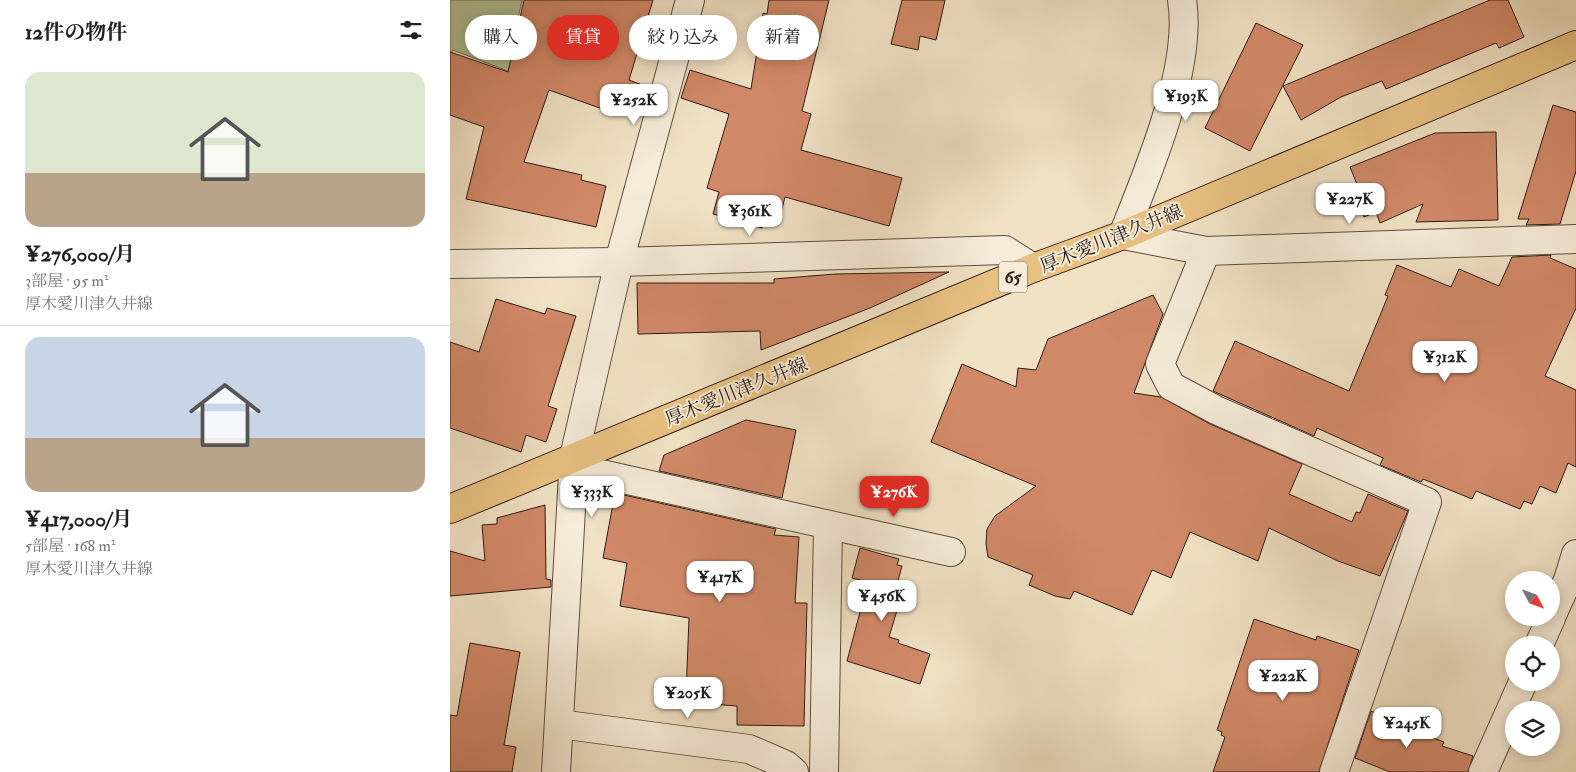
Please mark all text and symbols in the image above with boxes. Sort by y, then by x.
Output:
chip: 購入 [465,15,537,60]
chip: 賃貸 [547,15,619,60]
chip: 絞り込み [629,15,737,60]
chip: 新着 [747,15,819,60]
icon: filters [397,16,425,44]
text: 12件の物件 [25,19,127,46]
pin: ¥193K [1151,80,1221,122]
pin: ¥252K [599,84,669,126]
text: ¥193K [1164,86,1208,106]
text: ¥252K [611,90,657,110]
icon: home [180,104,270,194]
pin: ¥227K [1315,182,1385,225]
text: ¥227K [1327,189,1373,209]
pin: ¥361K [715,194,785,237]
street label: 厚木愛川津久井線 [1036,199,1186,279]
text: ¥361K [728,201,772,221]
text: ¥276,000/月 [25,241,135,268]
road number: 65 [999,262,1027,292]
text: 3部屋 · 95 m² [25,271,109,291]
text: 厚木愛川津久井線 [25,294,153,314]
pin: ¥312K [1410,340,1480,383]
text: ¥312K [1423,347,1467,367]
street label: 厚木愛川津久井線 [661,352,811,432]
icon: home [180,370,270,460]
pin: ¥333K [557,476,627,518]
pin: ¥276K [859,476,929,518]
text: ¥333K [571,482,613,502]
text: ¥276K [871,482,917,502]
text: ¥417,000/月 [25,506,133,533]
text: 5部屋 · 168 m² [25,536,115,556]
text: 厚木愛川津久井線 [25,559,153,579]
pin: ¥417K [685,560,755,603]
text: ¥417K [698,567,742,587]
north arrow [1505,571,1560,626]
map controls [1505,571,1560,756]
pin: ¥456K [847,580,917,622]
text: ¥456K [859,586,905,606]
button: locate [1505,636,1560,691]
pin: ¥222K [1248,660,1318,702]
text: ¥222K [1259,666,1307,686]
pin: ¥205K [653,676,723,719]
text: ¥205K [665,683,711,703]
button: layers [1505,701,1560,756]
pin: ¥245K [1372,706,1442,749]
text: ¥245K [1384,713,1430,733]

